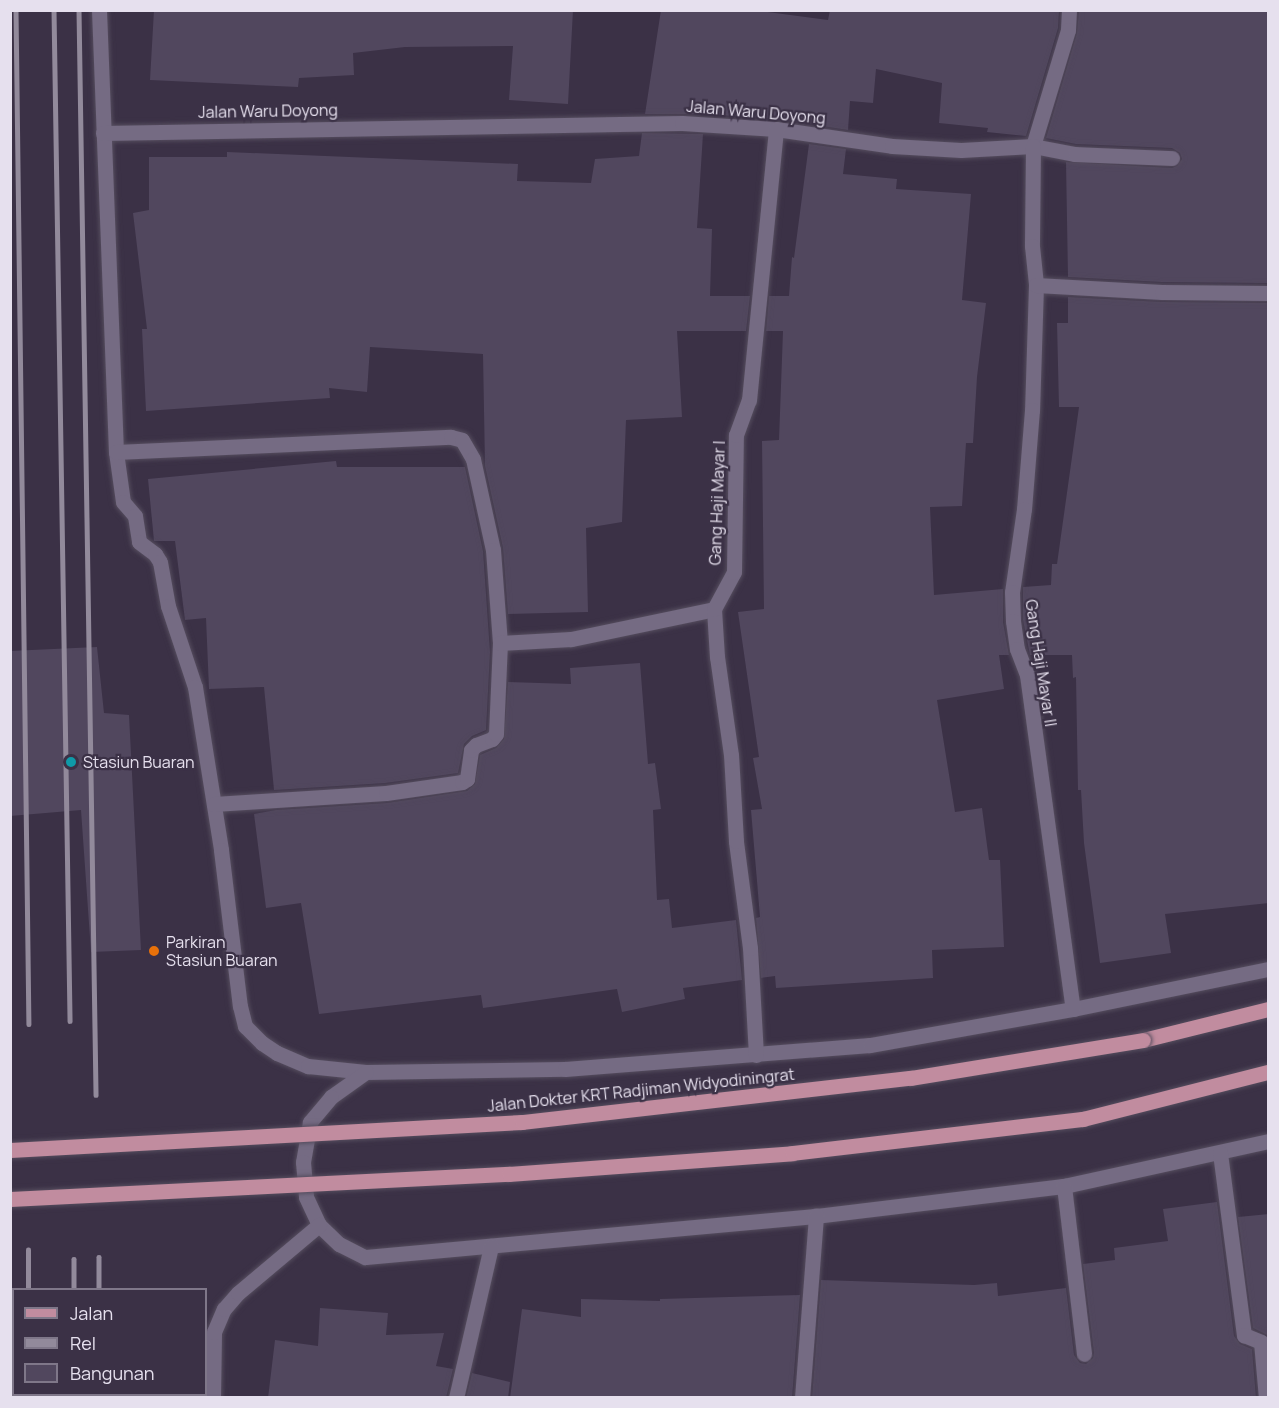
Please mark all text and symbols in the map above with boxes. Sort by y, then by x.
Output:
street label: Jalan Waru Doyong [686,96,826,128]
street label: Jalan Waru Doyong [198,100,338,122]
street label: Gang Haji Mayar I [705,440,729,566]
street label: Gang Haji Mayar II [1021,598,1061,728]
place label: Stasiun Buaran [83,752,195,772]
marker: Stasiun Buaran [64,755,78,769]
place label: Parkiran Stasiun Buaran [166,932,278,970]
marker: Parkiran Stasiun Buaran [147,944,161,958]
street label: Jalan Dokter KRT Radjiman Widyodiningrat [486,1064,796,1116]
legend [12,1288,207,1396]
text: Jalan [70,1301,113,1325]
text: Rel [70,1331,96,1355]
text: Bangunan [70,1361,154,1385]

